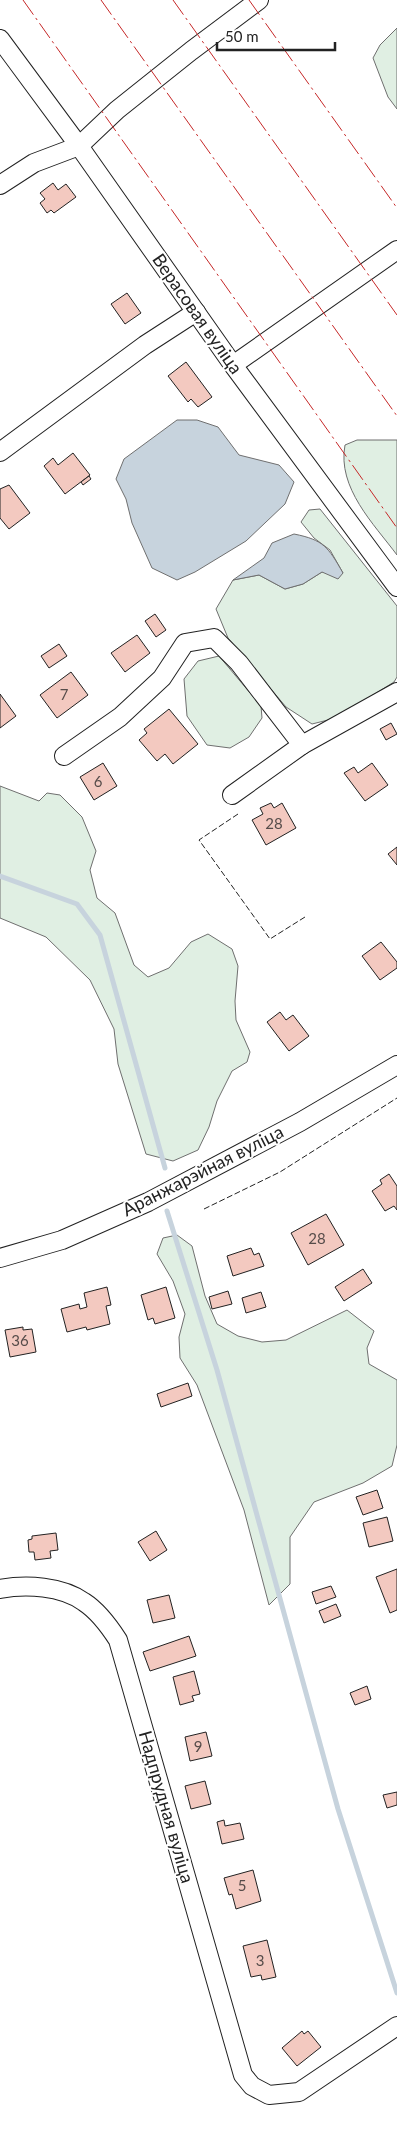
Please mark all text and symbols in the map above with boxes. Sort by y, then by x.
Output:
scale bar [217,20,334,52]
text: 50 m [225,27,259,45]
street label: Верасовая вуліца [148,249,248,378]
house number: 7 [60,685,69,703]
house number: 6 [94,772,103,790]
house number: 28 [265,814,283,832]
street label: Аранжарэйная вуліца [118,1120,287,1220]
house number: 28 [308,1229,326,1247]
house number: 36 [11,1331,29,1349]
street label: Надпрудная вуліца [135,1728,199,1885]
house number: 9 [194,1737,202,1755]
house number: 5 [238,1876,246,1894]
house number: 3 [256,1951,264,1969]

